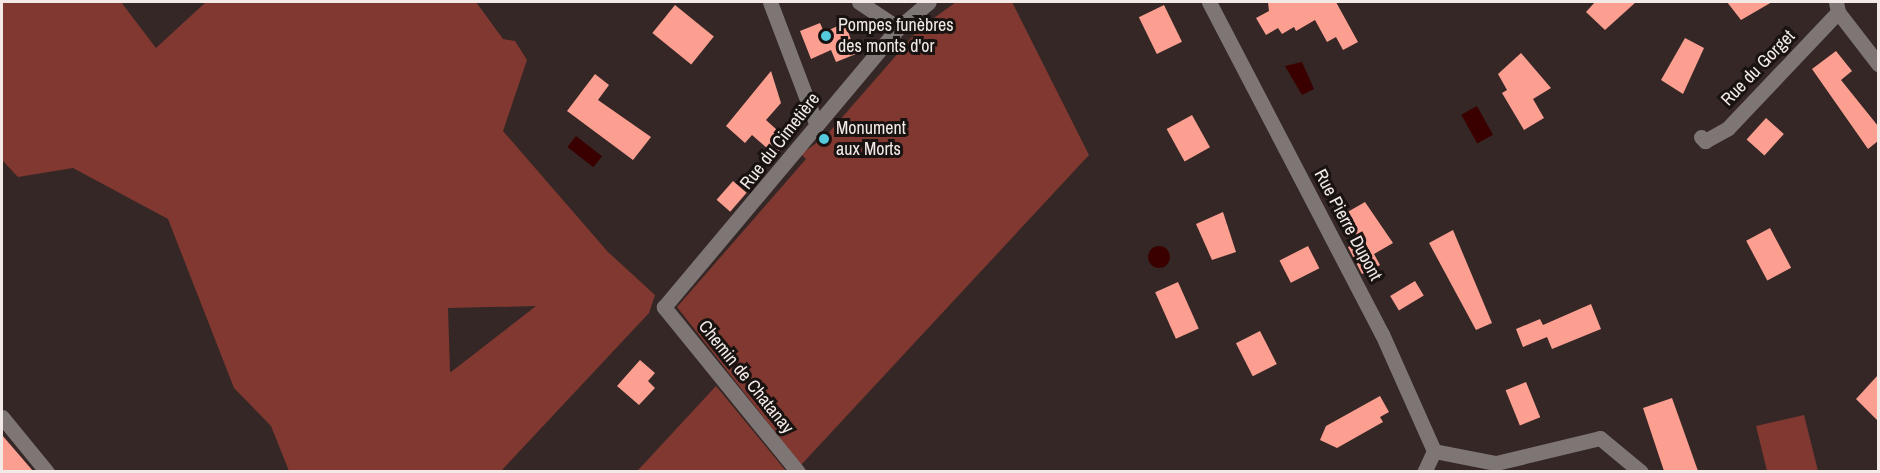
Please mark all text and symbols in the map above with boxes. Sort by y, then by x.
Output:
place label: Pompes funèbres des monts d'or [838,15,954,57]
street label: Rue du Gorget [1717,26,1799,110]
marker: Pompes funèbres des monts d'or [819,29,833,43]
street label: Rue du Cimetière [736,88,824,194]
place label: Monument aux Morts [836,118,906,160]
marker: Monument aux Morts [817,132,831,146]
street label: Rue Pierre Dupont [1310,166,1386,284]
street label: Chemin de Chatanay [694,316,798,438]

